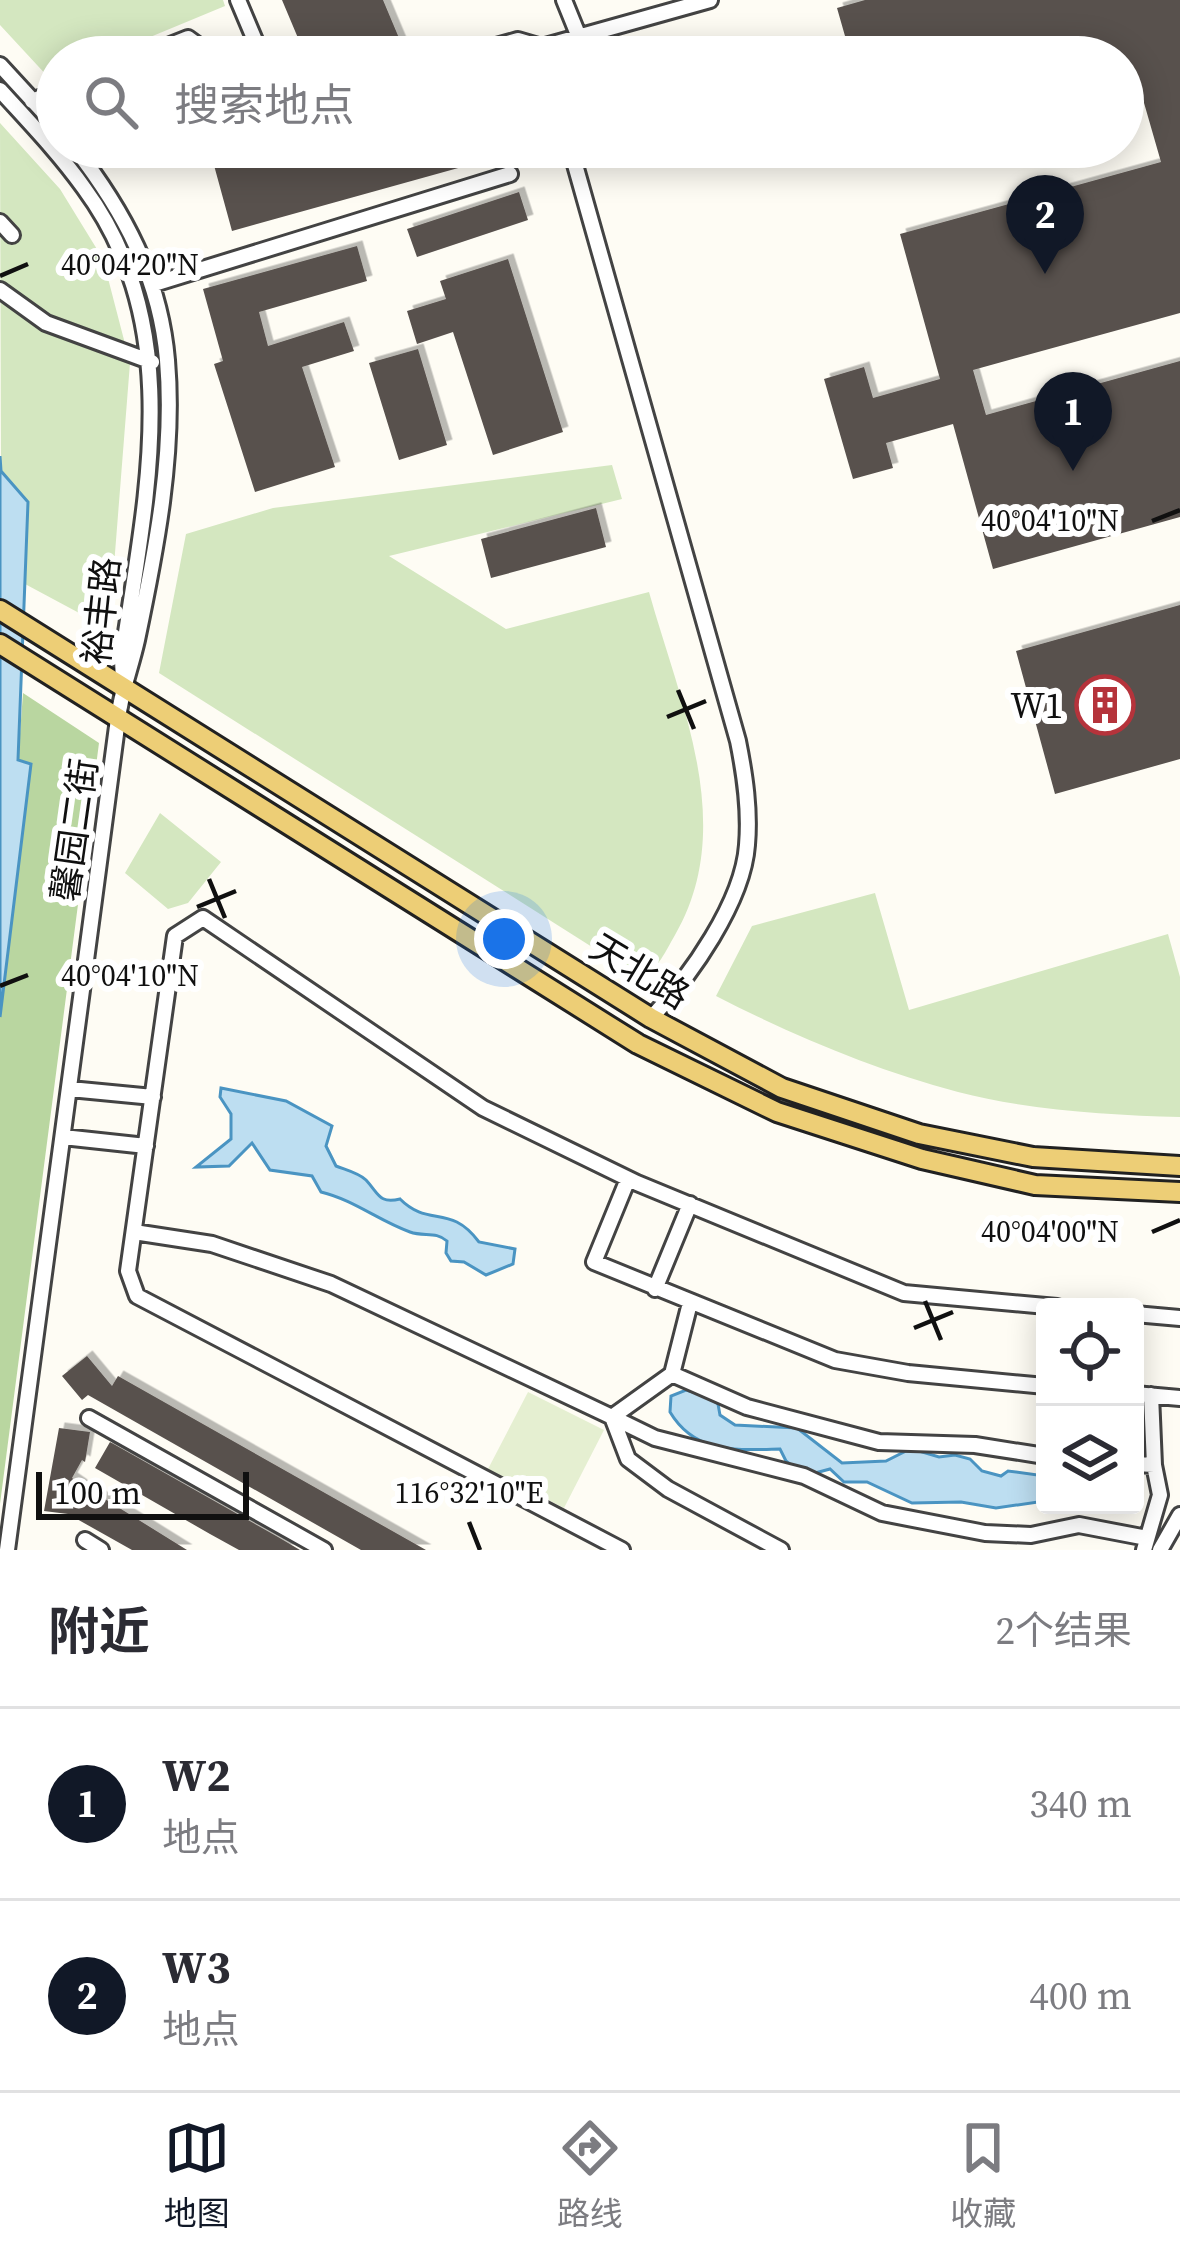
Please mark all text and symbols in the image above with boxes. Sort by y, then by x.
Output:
search box [36,36,1144,168]
icon: search [78,69,144,135]
text: 搜索地点 [174,74,354,136]
pin: 2 [1006,175,1084,274]
text: 40°04'20"N [61,244,199,285]
pin: 1 [1034,372,1112,471]
text: 40°04'10"N [981,500,1119,541]
street label: 裕丰路 [71,555,132,667]
building icon: W1 [1074,674,1136,736]
place label: W1 [1010,681,1063,730]
street label: 馨园二街 [40,755,109,905]
your location [474,909,534,969]
street label: 天北路 [581,923,699,1020]
text: 40°04'10"N [61,955,199,996]
text: 40°04'00"N [981,1211,1119,1252]
map controls [1036,1298,1144,1514]
button: locate [1036,1298,1144,1406]
button: layers [1036,1406,1144,1514]
scale bar [36,1466,249,1519]
text: 100 m [54,1470,141,1515]
text: 116°32'10"E [394,1472,544,1513]
text: 附近 [48,1596,150,1666]
text: 2个结果 [995,1604,1132,1657]
text: W2 [162,1744,231,1806]
text: 1 [76,1777,98,1830]
text: 340 m [1029,1777,1132,1830]
text: 地点 [162,1811,240,1864]
text: W3 [162,1936,231,1998]
text: 2 [76,1969,98,2022]
text: 400 m [1029,1969,1132,2022]
text: 地点 [162,2003,240,2056]
tab: 地图 [164,2115,230,2236]
tab: 路线 [557,2115,623,2236]
tab: 收藏 [950,2115,1016,2236]

